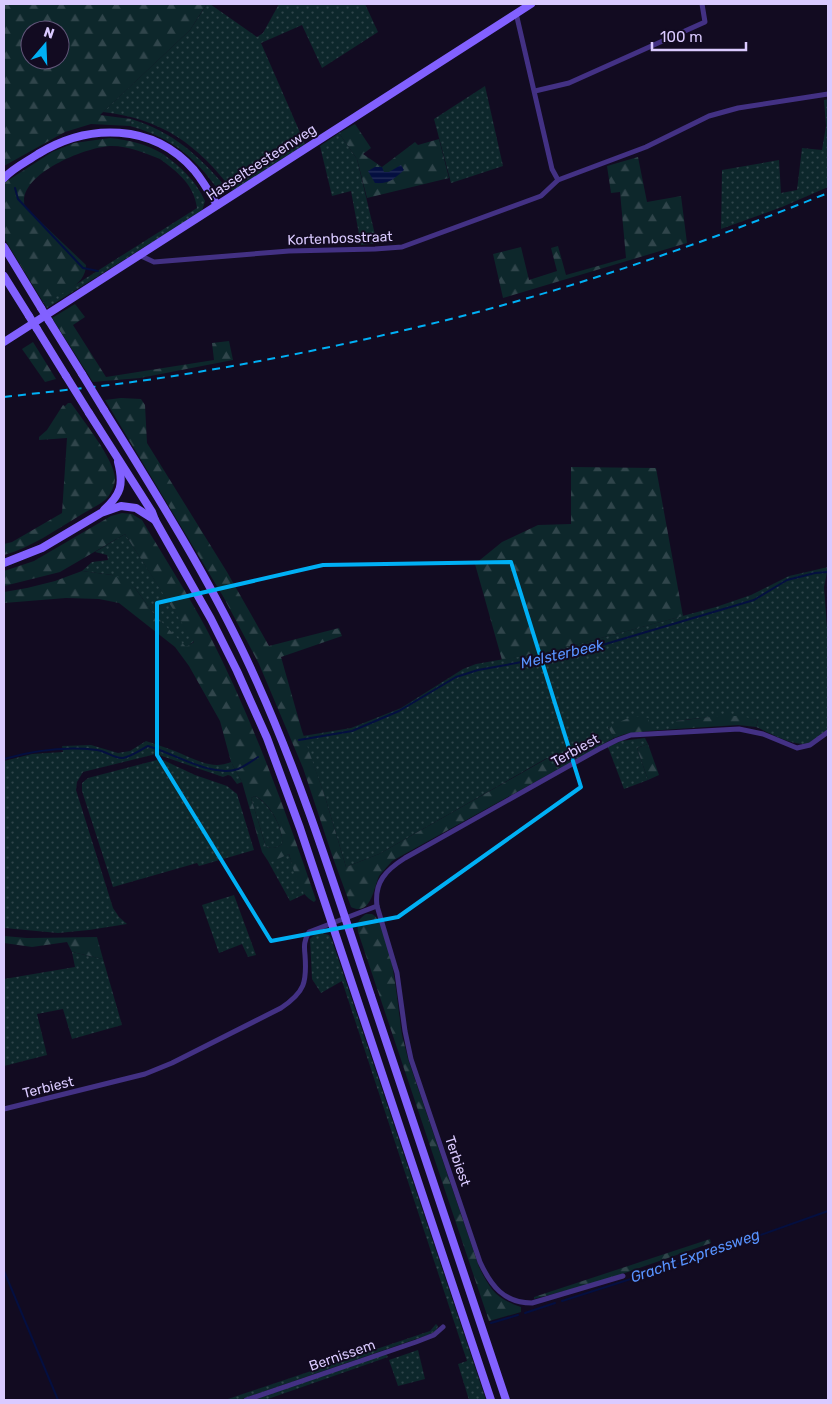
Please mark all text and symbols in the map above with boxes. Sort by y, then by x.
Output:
north arrow [20,20,70,70]
scale bar [652,20,746,52]
text: N [42,24,57,43]
text: 100 m [660,28,702,46]
street label: Hasseltsesteenweg [203,121,319,204]
street label: Kortenbosstraat [287,228,393,249]
water label: Melsterbeek [519,636,606,672]
street label: Terbiest [548,730,603,770]
street label: Terbiest [21,1073,76,1102]
street label: Terbiest [441,1134,474,1189]
water label: Gracht Expressweg [628,1225,762,1287]
street label: Bernissem [307,1336,378,1375]

